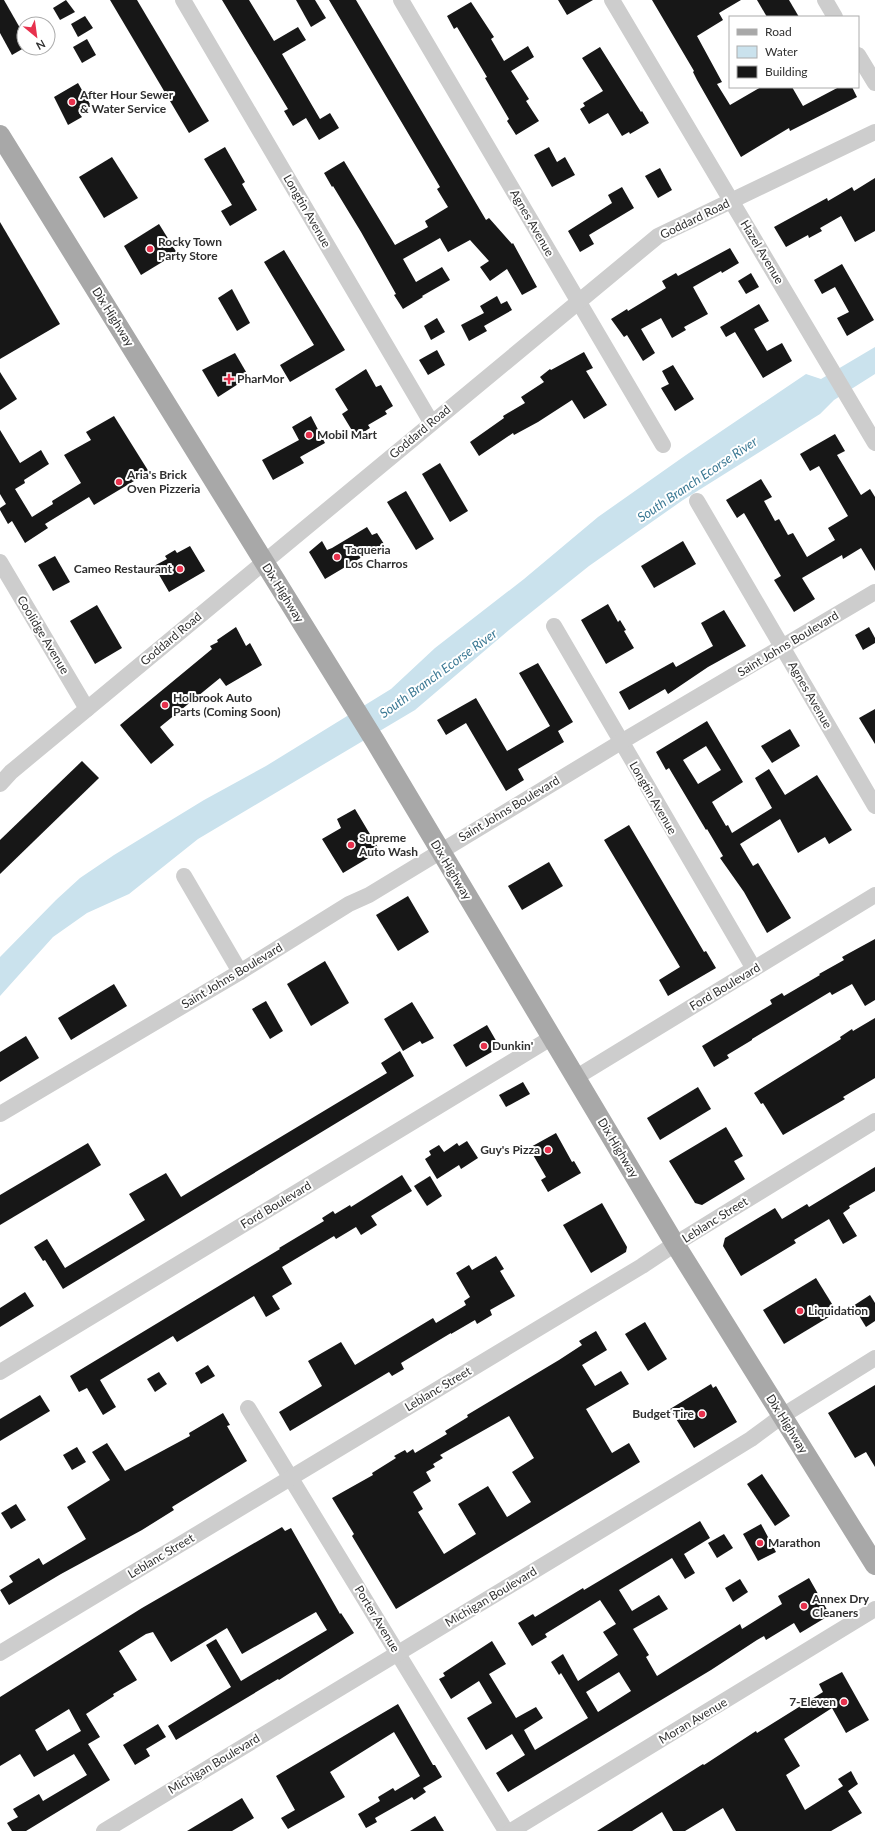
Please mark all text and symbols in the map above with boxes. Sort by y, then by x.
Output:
north arrow [16,16,56,56]
legend [729,16,859,88]
text: Road [765,24,792,39]
text: N [34,37,48,53]
text: Water [765,44,798,59]
text: Building [765,64,808,79]
place label: After Hour Sewer & Water Service [79,87,174,116]
marker: After Hour Sewer & Water Service [67,97,77,107]
street label: Longtin Avenue [280,172,334,250]
street label: Agnes Avenue [507,187,558,259]
street label: Goddard Road [658,195,732,242]
street label: Hazel Avenue [738,217,787,286]
place label: Rocky Town Party Store [158,234,222,263]
marker: Rocky Town Party Store [145,244,155,254]
street label: Dix Highway [89,284,138,350]
place label: PharMor [237,371,285,386]
marker: PharMor [224,374,234,384]
street label: Goddard Road [386,402,453,462]
place label: Mobil Mart [317,427,378,442]
marker: Mobil Mart [304,430,314,440]
water label: South Branch Ecorse River [634,433,760,525]
place label: Aria's Brick Oven Pizzeria [126,467,200,496]
marker: Aria's Brick Oven Pizzeria [114,477,124,487]
place label: Taqueria Los Charros [345,542,408,571]
marker: Taqueria Los Charros [332,552,342,562]
street label: Dix Highway [259,560,308,626]
place label: Cameo Restaurant [74,561,173,576]
marker: Cameo Restaurant [175,564,185,574]
street label: Coolidge Avenue [14,593,73,677]
street label: Saint Johns Boulevard [734,607,841,680]
street label: Goddard Road [137,609,204,669]
water label: South Branch Ecorse River [376,625,500,721]
street label: Agnes Avenue [785,659,836,731]
place label: Holbrook Auto Parts (Coming Soon) [173,690,281,719]
marker: Holbrook Auto Parts (Coming Soon) [160,700,170,710]
street label: Longtin Avenue [626,759,680,837]
street label: Saint Johns Boulevard [455,772,562,845]
place label: Supreme Auto Wash [358,830,418,859]
street label: Dix Highway [428,837,476,903]
marker: Supreme Auto Wash [346,840,356,850]
street label: Saint Johns Boulevard [178,939,285,1012]
street label: Ford Boulevard [687,960,763,1014]
place label: Dunkin' [492,1038,533,1053]
marker: Dunkin' [479,1041,489,1051]
street label: Dix Highway [595,1115,643,1181]
place label: Guy's Pizza [480,1142,540,1157]
marker: Guy's Pizza [543,1145,553,1155]
street label: Ford Boulevard [238,1178,314,1232]
street label: Leblanc Street [679,1193,751,1246]
place label: Liquidation [808,1303,868,1318]
marker: Liquidation [795,1306,805,1316]
street label: Leblanc Street [402,1363,474,1414]
street label: Dix Highway [763,1391,812,1457]
place label: Budget Tire [632,1406,695,1421]
marker: Budget Tire [697,1409,707,1419]
street label: Leblanc Street [125,1530,197,1581]
place label: Marathon [768,1535,821,1550]
marker: Marathon [755,1538,765,1548]
street label: Michigan Boulevard [442,1563,539,1630]
street label: Porter Avenue [352,1583,403,1655]
place label: Annex Dry Cleaners [811,1591,870,1620]
marker: Annex Dry Cleaners [799,1601,809,1611]
street label: Moran Avenue [656,1694,730,1747]
place label: 7-Eleven [789,1694,836,1709]
marker: 7-Eleven [839,1697,849,1707]
street label: Michigan Boulevard [165,1730,262,1797]

